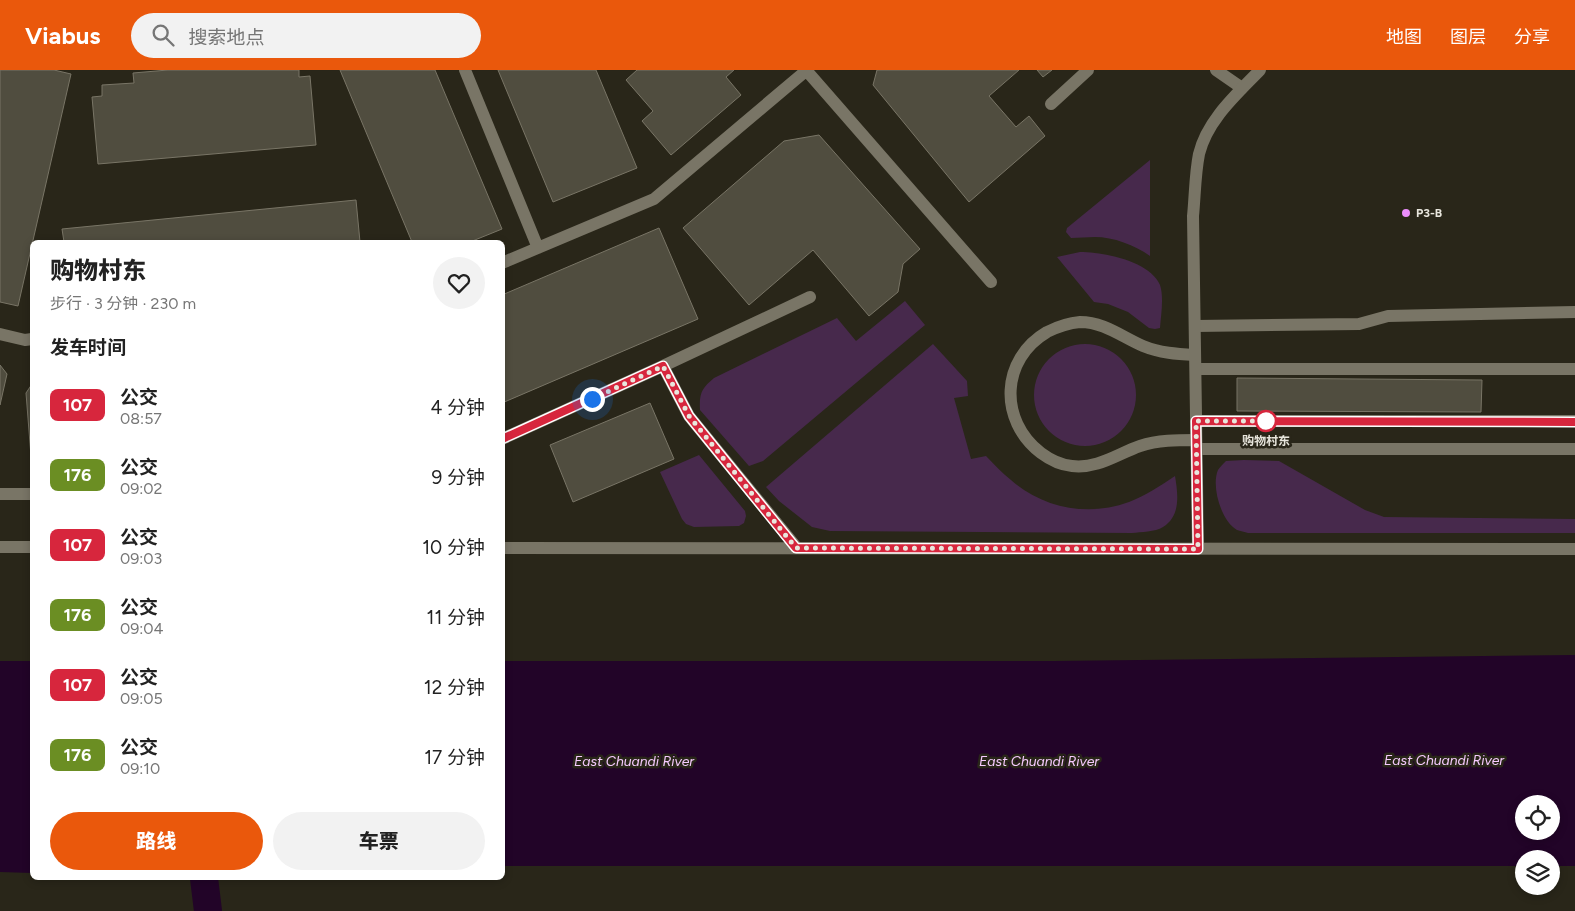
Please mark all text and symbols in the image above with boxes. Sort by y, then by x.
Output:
search box [131,13,481,58]
text: Viabus [25,21,101,50]
icon: search [149,21,177,49]
text: 搜索地点 [189,26,265,49]
text: 地图 [1386,26,1422,48]
text: 图层 [1450,26,1486,48]
text: 分享 [1514,26,1550,48]
place label: P3-B [1416,206,1442,220]
marker: P3-B [1400,207,1412,219]
text: 购物村东 [50,256,146,285]
button: heart [433,257,485,309]
text: 步行 · 3 分钟 · 230 m [50,294,196,313]
text: 发车时间 [50,336,126,359]
text: 公交 [120,386,158,409]
your location [580,387,605,412]
text: 107 [63,394,92,416]
text: 4 分钟 [431,396,485,419]
text: 08:57 [120,409,162,428]
marker: 购物村东 [1255,410,1277,432]
place label: 购物村东 [1242,434,1290,448]
text: 公交 [120,456,158,479]
text: 176 [63,464,92,486]
text: 9 分钟 [432,466,485,489]
text: 09:02 [120,479,163,498]
text: 公交 [120,526,158,549]
text: 107 [63,534,92,556]
text: 10 分钟 [422,536,485,559]
text: 09:03 [120,549,162,568]
text: 公交 [120,596,158,619]
text: 176 [63,604,92,626]
text: 11 分钟 [427,606,485,629]
text: 09:04 [120,619,164,638]
text: 公交 [120,666,158,689]
text: 107 [63,674,92,696]
text: 12 分钟 [424,676,485,699]
text: 09:05 [120,689,163,708]
text: 公交 [120,736,158,759]
text: 176 [63,744,92,766]
text: 17 分钟 [424,746,485,769]
water label: East Chuandi River [1384,752,1505,769]
water label: East Chuandi River [574,753,695,770]
water label: East Chuandi River [979,753,1100,770]
text: 09:10 [120,759,160,778]
map controls [1515,795,1560,895]
button: locate [1515,795,1560,840]
button: 路线 [50,812,263,870]
button: 车票 [273,812,485,870]
button: layers [1515,850,1560,895]

